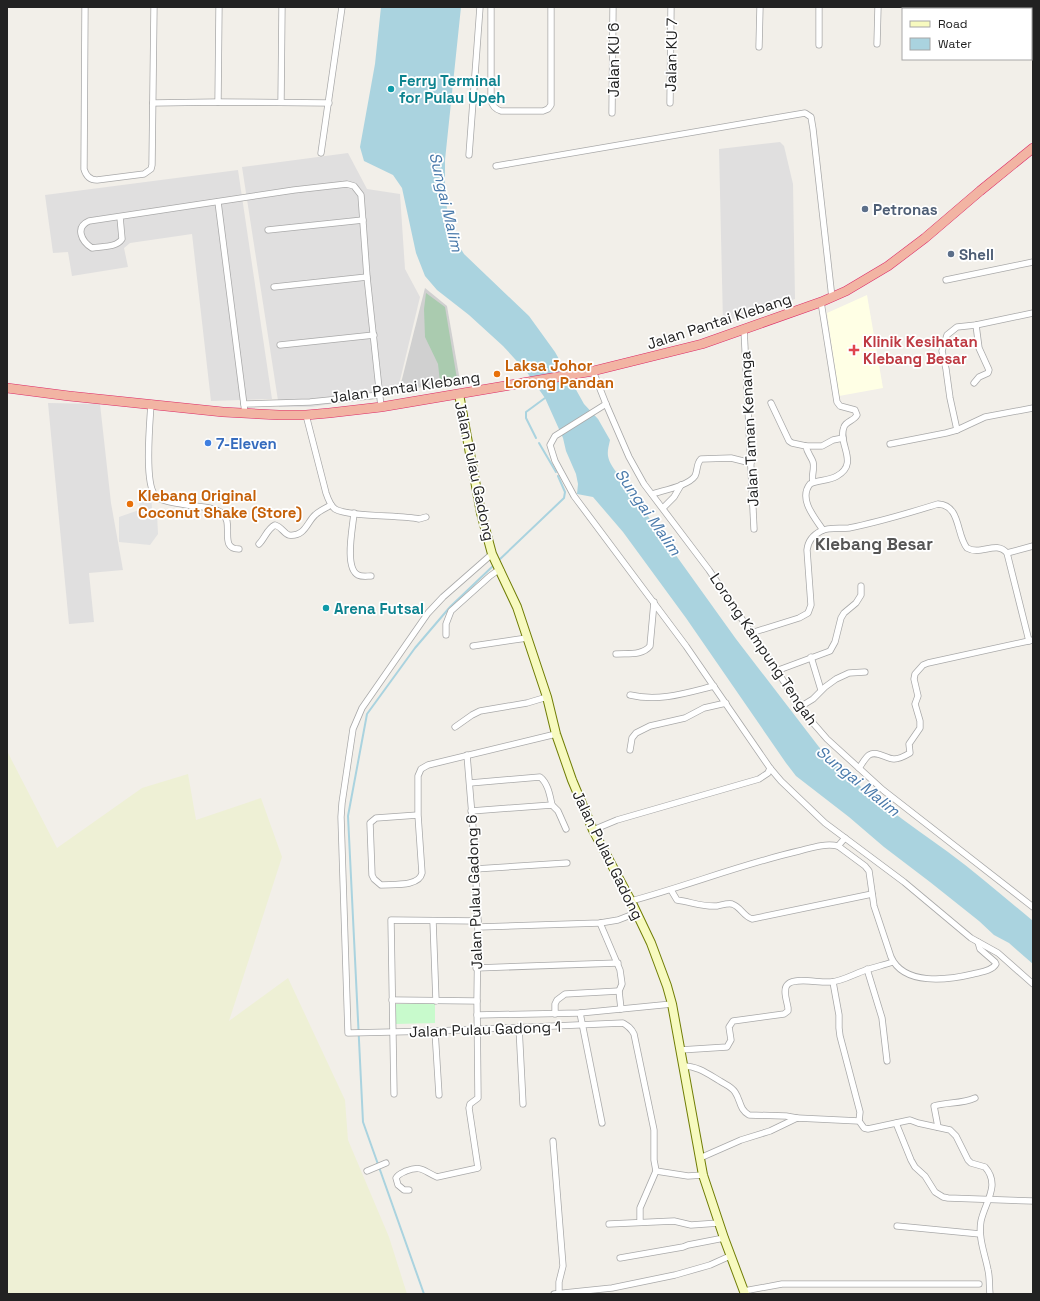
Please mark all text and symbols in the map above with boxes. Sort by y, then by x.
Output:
legend [902,8,1032,60]
text: Road [938,16,967,32]
street label: Jalan KU 7 [661,18,681,92]
street label: Jalan KU 6 [604,23,623,97]
text: Water [938,36,972,52]
place label: Ferry Terminal for Pulau Upeh [399,71,506,107]
marker: Ferry Terminal for Pulau Upeh [386,84,396,94]
water label: Sungai Malim [424,150,468,255]
place label: Petronas [873,200,938,219]
marker: Petronas [860,204,870,214]
place label: Shell [959,245,994,264]
marker: Shell [946,249,956,259]
street label: Jalan Pantai Klebang [644,289,794,353]
place label: Klinik Kesihatan Klebang Besar [863,332,978,368]
marker: Klinik Kesihatan Klebang Besar [848,344,860,356]
street label: Jalan Taman Kenanga [735,350,763,507]
place label: Laksa Johor Lorong Pandan [505,356,614,392]
street label: Jalan Pantai Klebang [329,367,481,407]
marker: Laksa Johor Lorong Pandan [492,369,502,379]
street label: Jalan Pulau Gadong [451,400,499,542]
place label: 7-Eleven [216,434,277,453]
marker: 7-Eleven [203,438,213,448]
water label: Sungai Malim [610,464,686,561]
place label: Klebang Original Coconut Shake (Store) [138,486,302,522]
marker: Klebang Original Coconut Shake (Store) [125,499,135,509]
district label: Klebang Besar [815,533,933,555]
street label: Lorong Kampung Tengah [706,569,822,729]
place label: Arena Futsal [334,599,424,618]
marker: Arena Futsal [321,603,331,613]
water label: Sungai Malim [812,741,905,822]
street label: Jalan Pulau Gadong [568,787,648,923]
street label: Jalan Pulau Gadong 6 [462,814,486,970]
street label: Jalan Pulau Gadong 1 [409,1017,561,1041]

